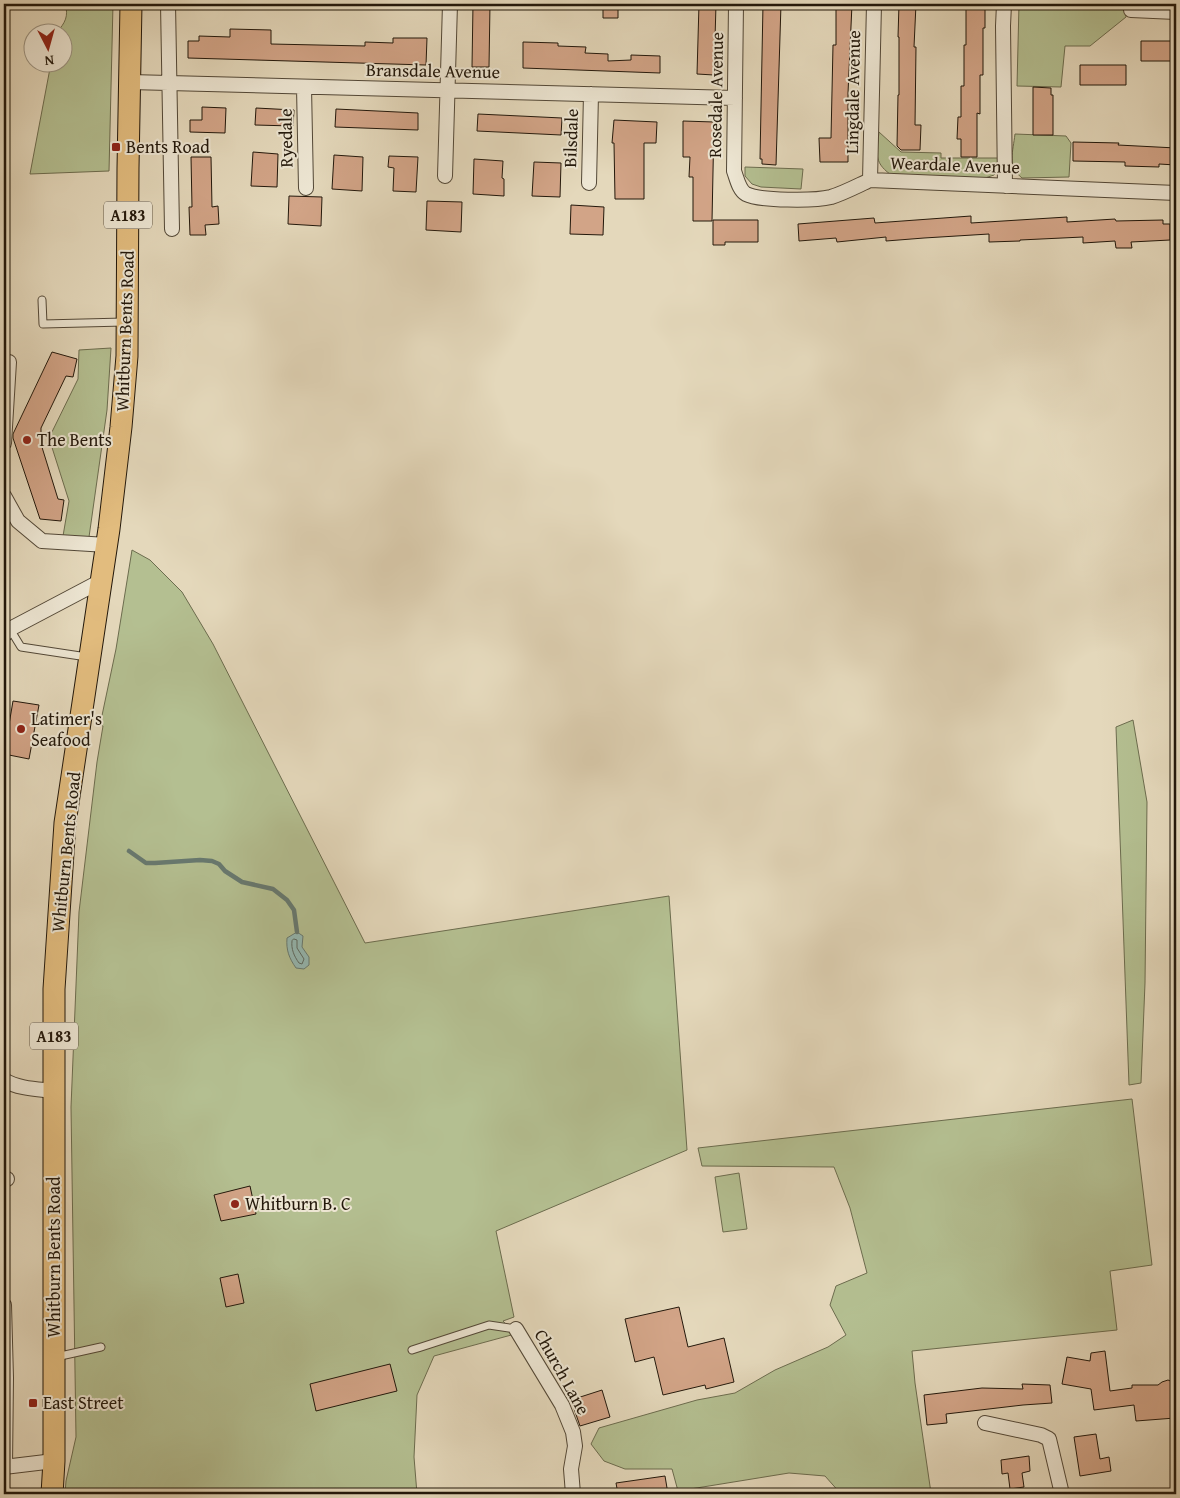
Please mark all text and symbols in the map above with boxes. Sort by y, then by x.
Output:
north arrow [22,22,72,72]
street label: Lingdale Avenue [838,30,867,154]
street label: Rosedale Avenue [701,32,730,158]
text: N [43,50,55,71]
street label: Bransdale Avenue [366,56,500,85]
street label: Ryedale [271,108,300,168]
street label: Bilsdale [556,108,585,168]
place label: Bents Road [126,133,210,160]
marker: Bents Road [110,141,122,153]
street label: Weardale Avenue [890,149,1020,180]
road number: A183 [104,202,152,228]
street label: Whitburn Bents Road [108,250,141,412]
place label: The Bents [37,426,112,453]
marker: The Bents [21,434,33,446]
place label: Latimer's Seafood [31,705,102,753]
marker: Latimer's Seafood [15,723,27,735]
street label: Whitburn Bents Road [44,770,87,934]
road number: A183 [30,1022,78,1050]
street label: Whitburn Bents Road [40,1176,67,1338]
place label: Whitburn B. C [245,1190,351,1217]
marker: Whitburn B. C [229,1198,241,1210]
street label: Church Lane [528,1324,597,1420]
place label: East Street [43,1389,124,1416]
marker: East Street [27,1397,39,1409]

